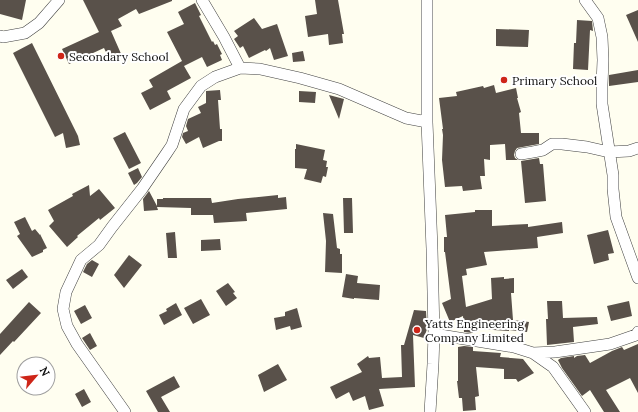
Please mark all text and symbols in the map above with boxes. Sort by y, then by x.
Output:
place label: Secondary School [69,49,169,64]
marker: Secondary School [56,51,66,61]
place label: Primary School [512,73,597,88]
marker: Primary School [499,75,509,85]
place label: Yatts Engineering Company Limited [424,316,524,345]
marker: Yatts Engineering Company Limited [412,325,422,335]
north arrow [16,356,56,396]
text: N [37,364,53,379]

